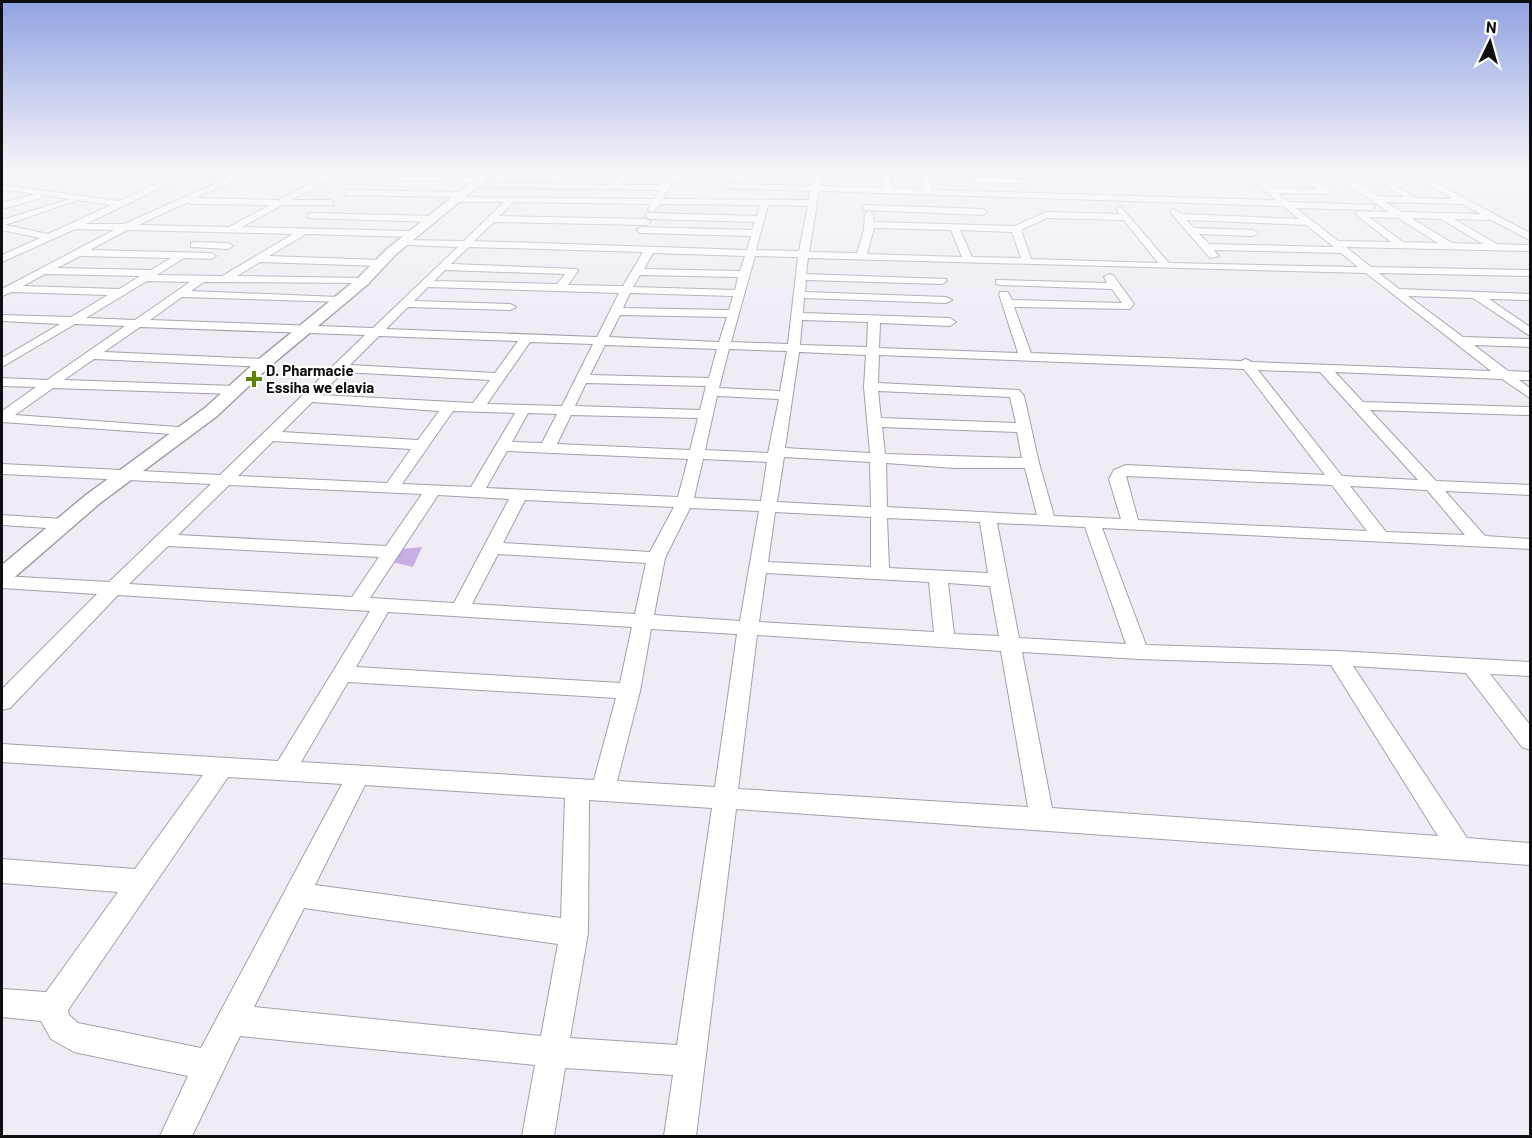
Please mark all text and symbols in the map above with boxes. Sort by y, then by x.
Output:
north arrow [1460,12,1520,72]
text: N [1485,17,1497,36]
place label: D. Pharmacie Essiha we elavia [266,361,374,396]
marker: D. Pharmacie Essiha we elavia [247,372,261,386]

